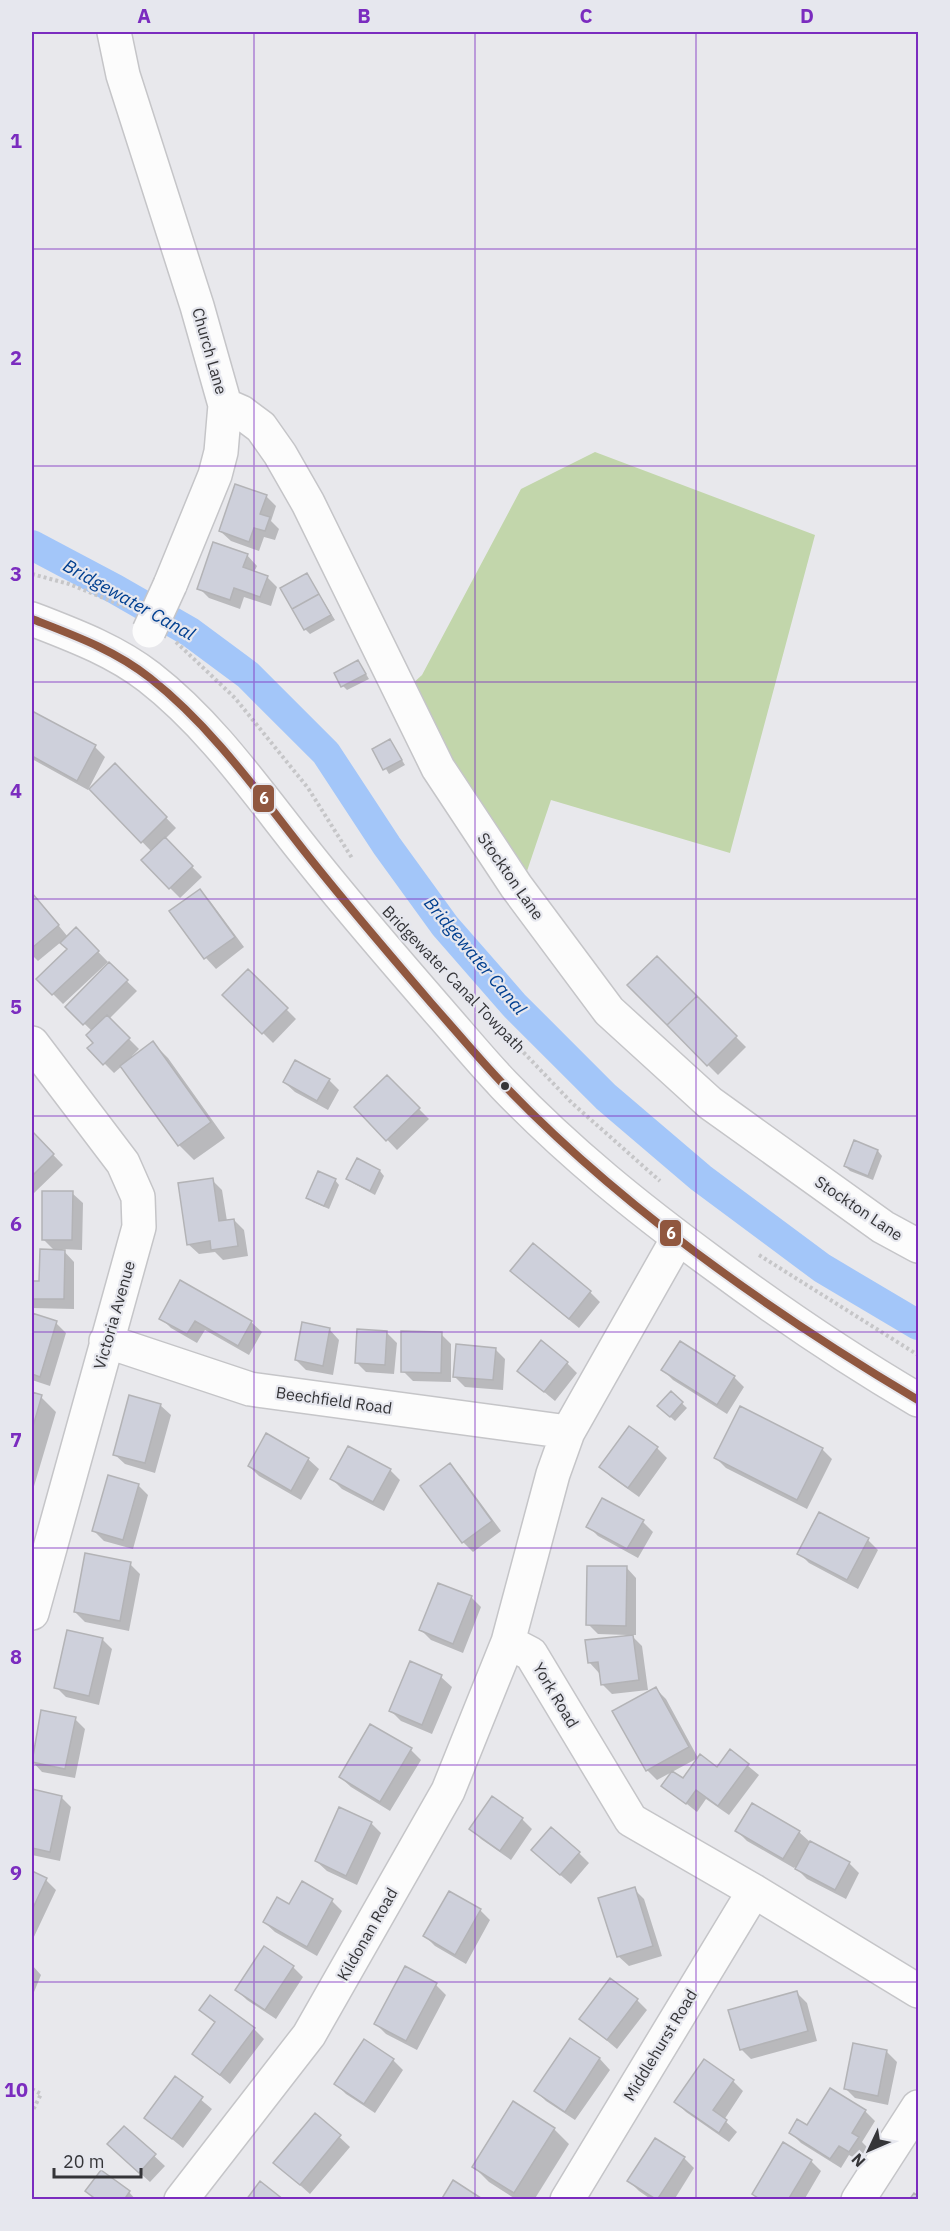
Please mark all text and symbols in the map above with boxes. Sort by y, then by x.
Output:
text: A [137,2,151,29]
text: B [357,2,371,29]
text: C [579,2,593,29]
text: D [800,2,814,29]
text: 1 [10,127,22,154]
street label: Church Lane [188,305,232,397]
text: 2 [10,344,22,371]
water label: Bridgewater Canal [59,554,199,645]
text: 3 [10,560,22,587]
text: 4 [10,777,22,804]
line badge: 6 [252,784,275,813]
text: 6 [259,788,269,808]
street label: Stockton Lane [474,829,549,924]
water label: Bridgewater Canal [419,892,532,1020]
street label: Bridgewater Canal Towpath [378,901,530,1057]
text: 5 [10,993,22,1020]
unlabelled marker [499,1080,511,1092]
street label: Stockton Lane [811,1171,907,1245]
text: 6 [10,1210,22,1237]
line badge: 6 [659,1219,682,1247]
text: 6 [666,1223,676,1243]
street label: Victoria Avenue [89,1258,139,1372]
street label: Beechfield Road [275,1382,393,1418]
text: 7 [10,1426,22,1453]
text: 8 [10,1643,22,1670]
street label: York Road [529,1659,583,1731]
text: 9 [10,1859,22,1886]
street label: Kildonan Road [332,1884,402,1984]
street label: Middlehurst Road [619,1986,701,2104]
text: 10 [4,2076,28,2103]
north arrow [839,2120,899,2180]
scale bar [54,2141,141,2179]
text: N [847,2149,869,2172]
text: 20 m [63,2150,105,2173]

